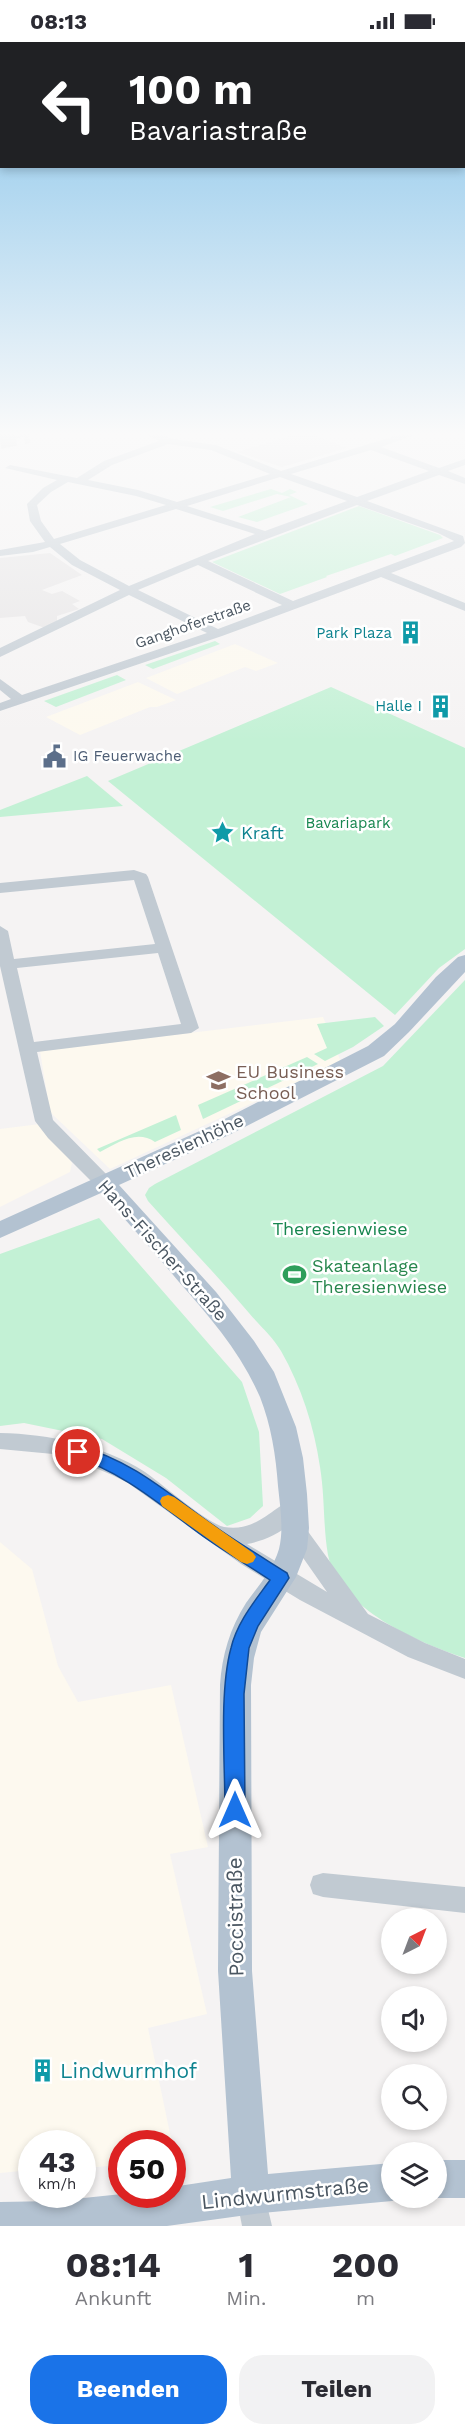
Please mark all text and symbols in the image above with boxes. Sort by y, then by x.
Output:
text: 08:13 [30,9,87,34]
text: 100 m [129,65,253,114]
icon: left [30,66,108,144]
text: Bavariastraße [129,115,308,147]
street label: Ganghoferstraße [133,596,253,652]
building icon: Park Plaza [397,620,423,646]
place label: Park Plaza [316,624,393,642]
building icon: Halle I [427,693,453,719]
place label: Halle I [375,697,422,715]
public building icon: IG Feuerwache [42,743,68,769]
place label: IG Feuerwache [73,747,182,765]
park label: Bavariapark [305,814,391,832]
place icon: Kraft [210,819,236,845]
place label: Kraft [241,822,284,843]
place label: EU Business School [236,1061,344,1103]
school or university icon: EU Business School [205,1068,231,1094]
street label: Theresienhöhe [121,1109,247,1183]
street label: Hans-Fischer-Straße [94,1175,232,1325]
park label: Theresienwiese [272,1218,408,1239]
place label: Skateanlage Theresienwiese [312,1255,447,1297]
sports icon: Skateanlage Theresienwiese [281,1262,307,1288]
pin [52,1426,103,1477]
icon: arrive [61,1435,94,1468]
position arrow [203,1778,267,1842]
street label: Poccistraße [221,1857,249,1977]
north arrow [381,1908,447,1974]
map controls [381,1908,447,2208]
button: sound [381,1986,447,2052]
building icon: Lindwurmhof [29,2057,55,2083]
place label: Lindwurmhof [60,2058,197,2083]
button: search [381,2064,447,2130]
speed limit sign: 50 [108,2130,186,2208]
button: layers [381,2142,447,2208]
text: 43 [38,2144,76,2179]
street label: Lindwurmstraße [200,2172,370,2214]
text: km/h [38,2175,76,2193]
text: 08:14 [65,2244,161,2286]
text: 1 [239,2244,254,2286]
text: 200 [332,2244,400,2286]
text: Ankunft [75,2286,151,2310]
text: Min. [226,2286,266,2310]
text: m [356,2286,375,2310]
button: Beenden [30,2355,227,2424]
button: Teilen [239,2355,435,2424]

